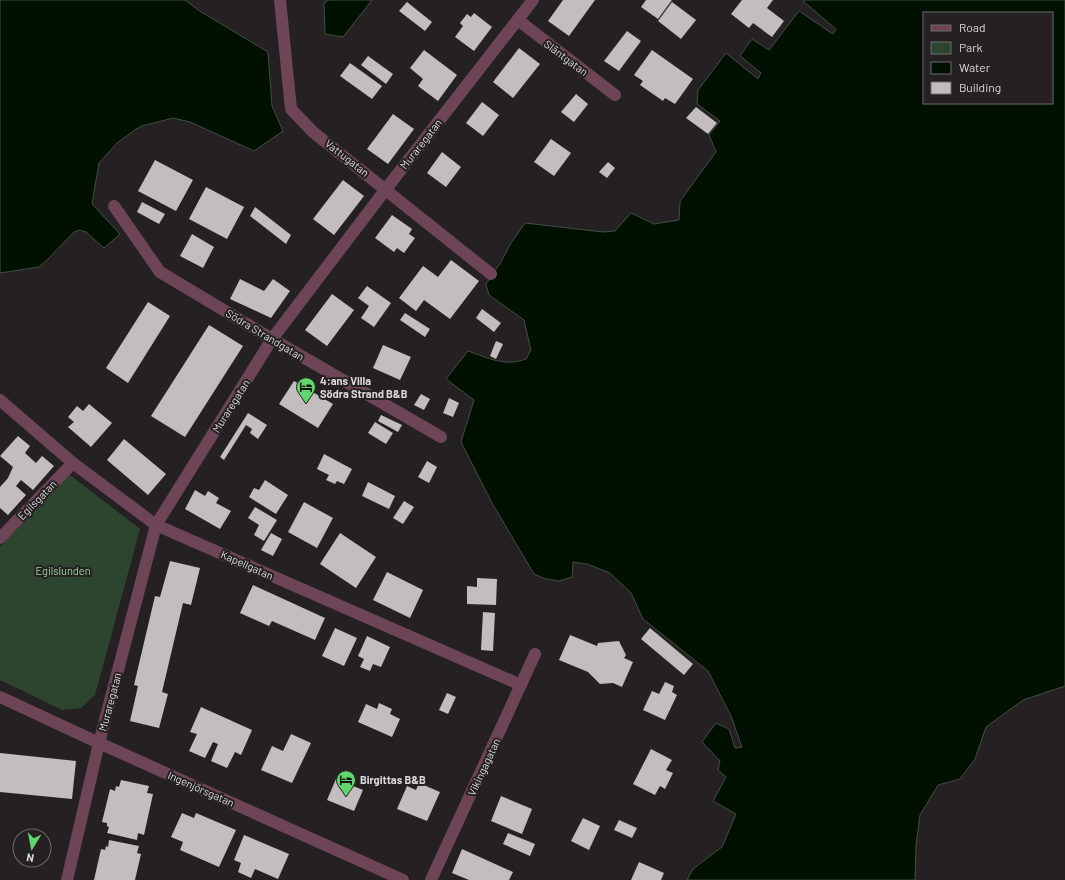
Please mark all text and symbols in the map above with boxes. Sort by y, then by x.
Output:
legend [923,12,1053,104]
text: Road [959,20,986,34]
street label: Släntgatan [542,37,591,78]
text: Park [959,40,983,54]
text: Water [959,60,991,74]
text: Building [959,80,1001,94]
street label: Muraregatan [397,116,444,171]
street label: Vattugatan [323,136,372,179]
street label: Södra Strandgatan [224,306,307,363]
place label: 4:ans Villa Södra Strand B&B [320,374,408,400]
hotel icon: 4:ans Villa Södra Strand B&B [295,376,317,404]
street label: Muraregatan [209,377,252,435]
street label: Egilsgatan [15,477,59,522]
street label: Kapellgatan [219,547,276,582]
park label: Egilslunden [35,564,91,577]
street label: Muraregatan [95,671,124,733]
street label: Vikingagatan [465,736,503,798]
street label: Ingenjörsgatan [166,768,236,809]
hotel icon: Birgittas B&B [335,769,357,797]
place label: Birgittas B&B [360,773,426,786]
north arrow [12,828,52,868]
text: N [25,851,35,865]

